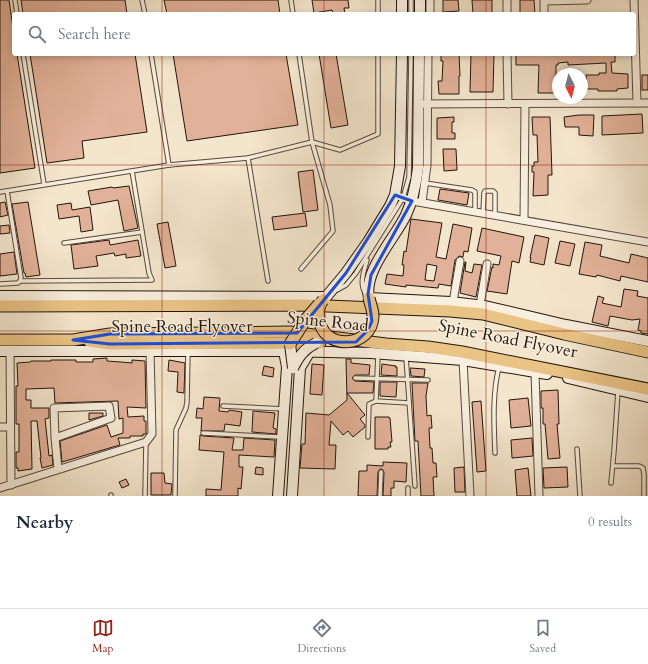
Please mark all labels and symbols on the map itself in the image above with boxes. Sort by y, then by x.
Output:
north arrow [552,68,588,104]
street label: Spine Road [286,306,370,337]
street label: Spine Road Flyover [437,314,580,363]
street label: Spine Road Flyover [112,315,253,338]

